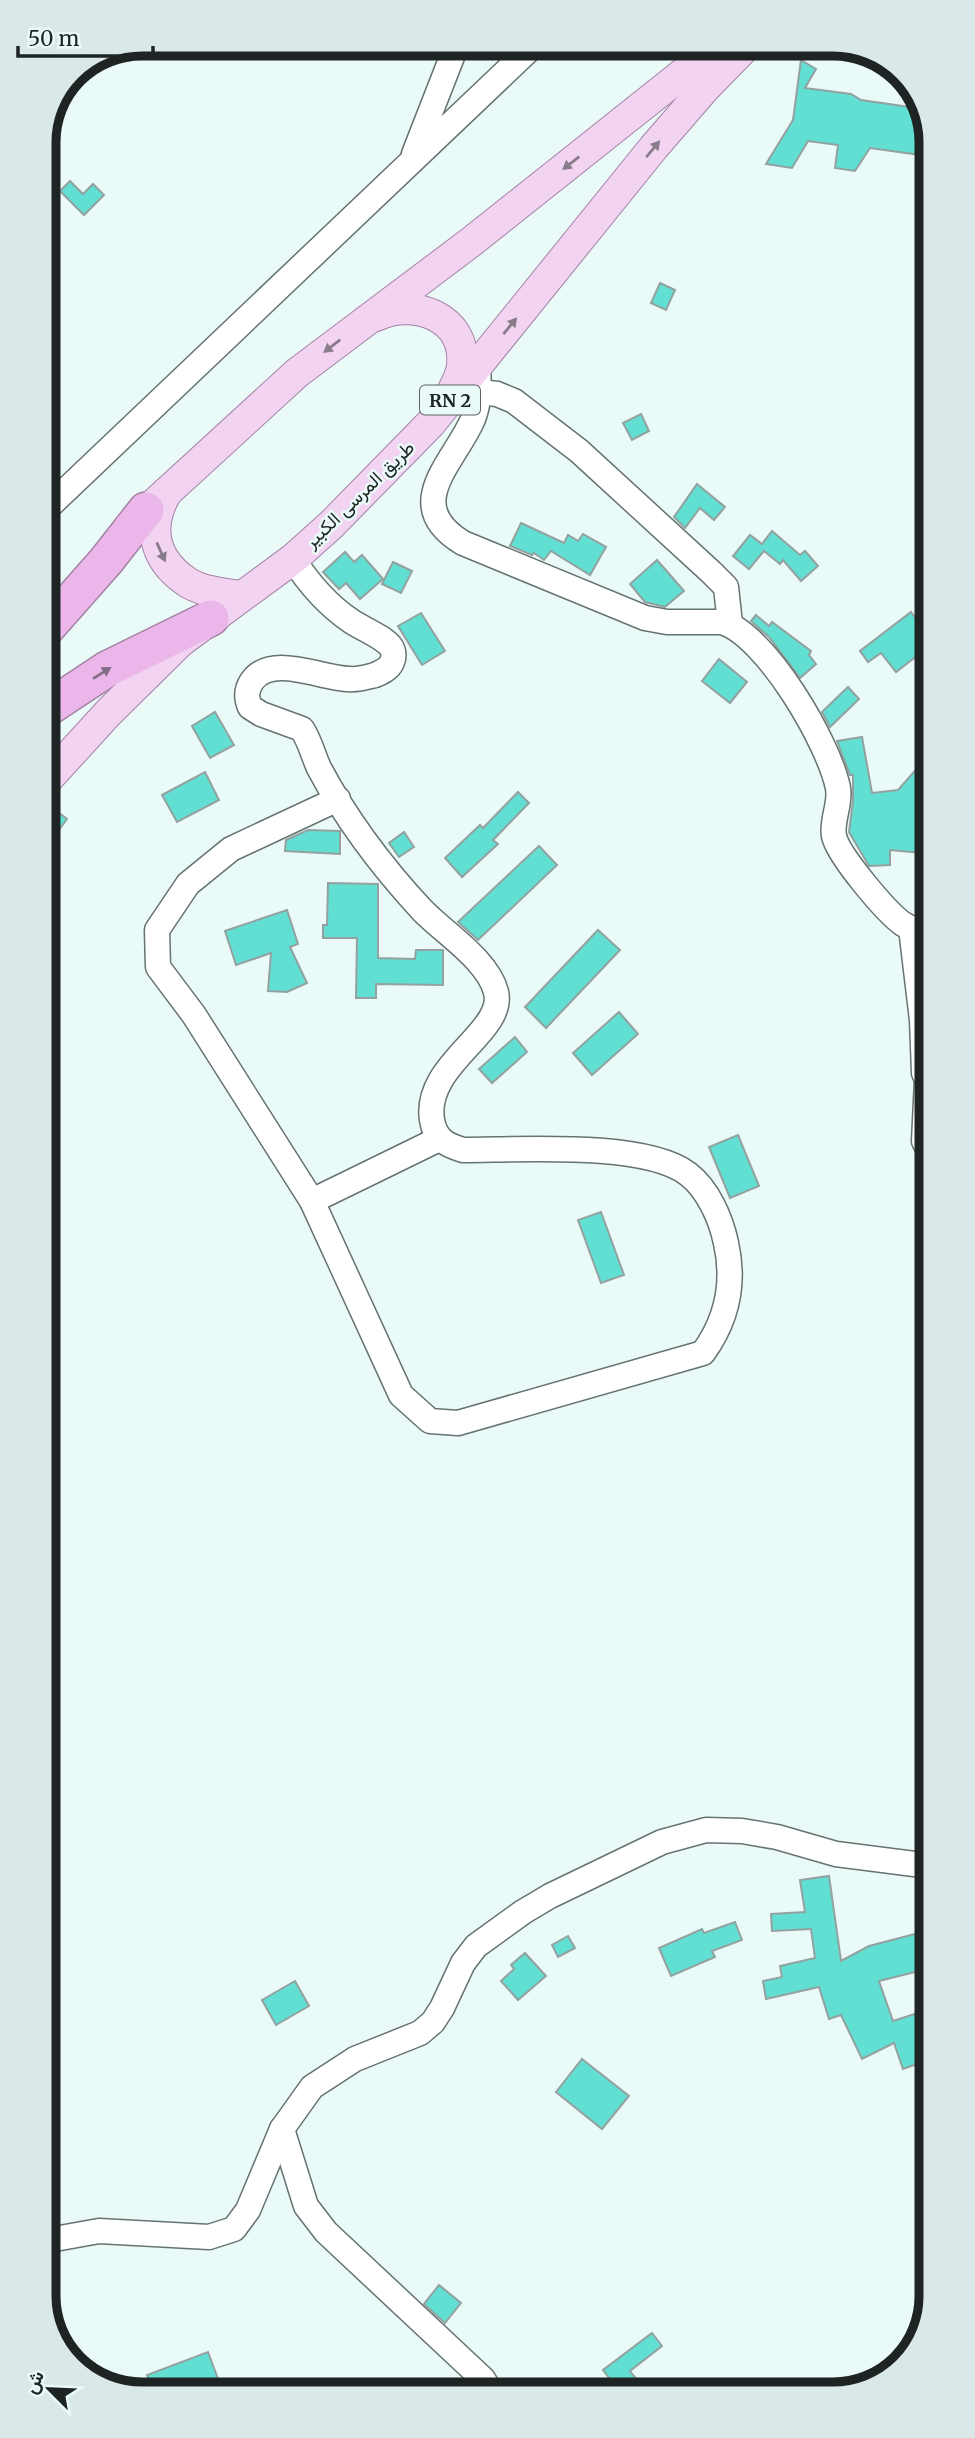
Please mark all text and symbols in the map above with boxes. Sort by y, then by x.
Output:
scale bar [18,14,152,58]
text: 50 m [28,25,79,52]
one-way arrow [645,141,660,159]
one-way arrow [563,155,580,170]
one-way arrow [502,318,517,336]
one-way arrow [323,338,341,352]
road number: RN 2 [420,386,480,414]
street label: طريق المرسى الكبير [298,435,419,553]
one-way arrow [155,542,167,562]
one-way arrow [93,666,112,679]
north arrow [14,2354,84,2424]
text: ش [18,2367,49,2397]

